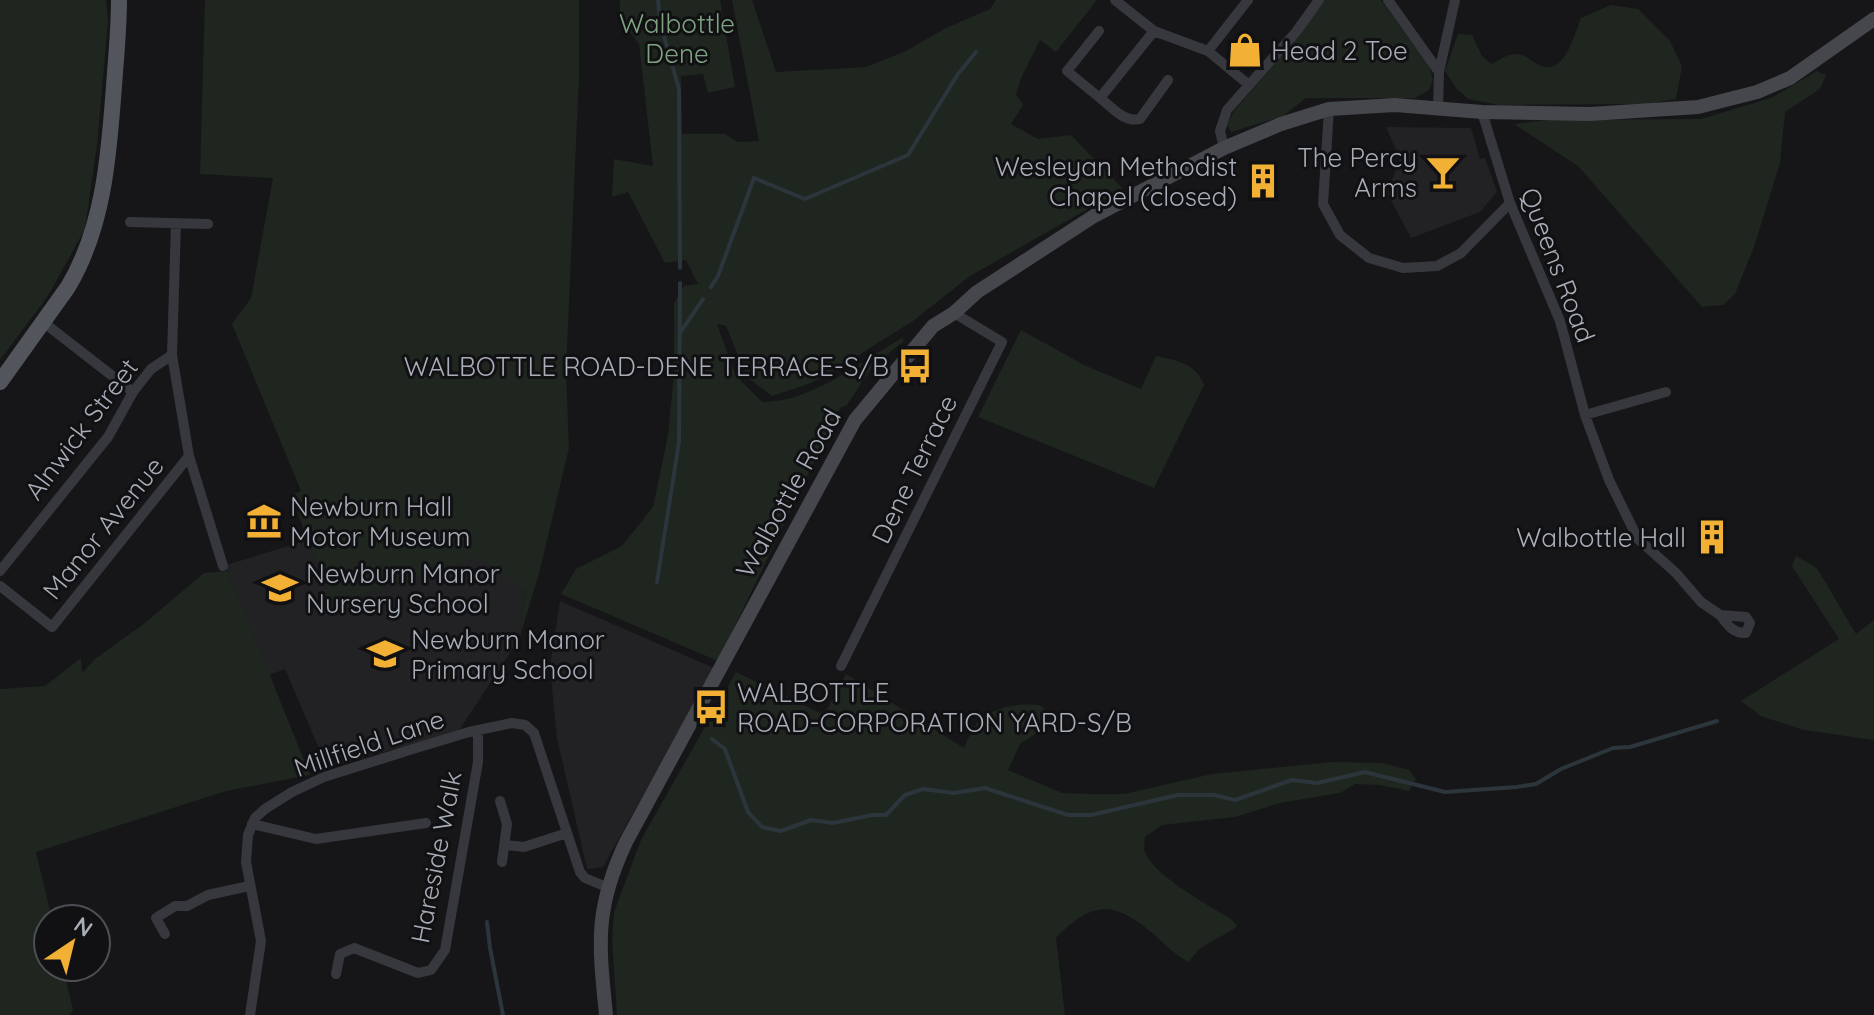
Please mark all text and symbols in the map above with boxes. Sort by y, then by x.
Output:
park label: Walbottle Dene [619,7,735,70]
shop icon: Head 2 Toe [1226,31,1264,69]
place label: Head 2 Toe [1271,34,1408,67]
place label: The Percy Arms [1297,141,1417,204]
place label: Wesleyan Methodist Chapel (closed) [995,150,1237,213]
bar icon: The Percy Arms [1424,153,1462,191]
building icon: Wesleyan Methodist Chapel (closed) [1244,162,1282,200]
street label: Queens Road [1513,183,1603,347]
bus stop icon: WALBOTTLE ROAD-DENE TERRACE-S/B [896,347,934,385]
place label: WALBOTTLE ROAD-DENE TERRACE-S/B [404,350,889,383]
street label: Alnwick Street [17,352,145,506]
street label: Dene Terrace [864,389,964,549]
street label: Walbottle Road [728,403,848,583]
street label: Manor Avenue [35,450,171,606]
place label: Newburn Hall Motor Museum [290,490,470,553]
museum icon: Newburn Hall Motor Museum [245,502,283,540]
building icon: Walbottle Hall [1693,518,1731,556]
place label: Walbottle Hall [1516,521,1686,554]
place label: Newburn Manor Nursery School [306,557,500,620]
school or university icon: Newburn Manor Nursery School [261,569,299,607]
place label: Newburn Manor Primary School [411,623,605,686]
school or university icon: Newburn Manor Primary School [366,635,404,673]
place label: WALBOTTLE ROAD-CORPORATION YARD-S/B [737,676,1132,739]
bus stop icon: WALBOTTLE ROAD-CORPORATION YARD-S/B [692,688,730,726]
street label: Millfield Lane [290,702,448,784]
street label: Hareside Walk [403,768,469,946]
north arrow [32,903,112,983]
text: N [69,911,98,943]

